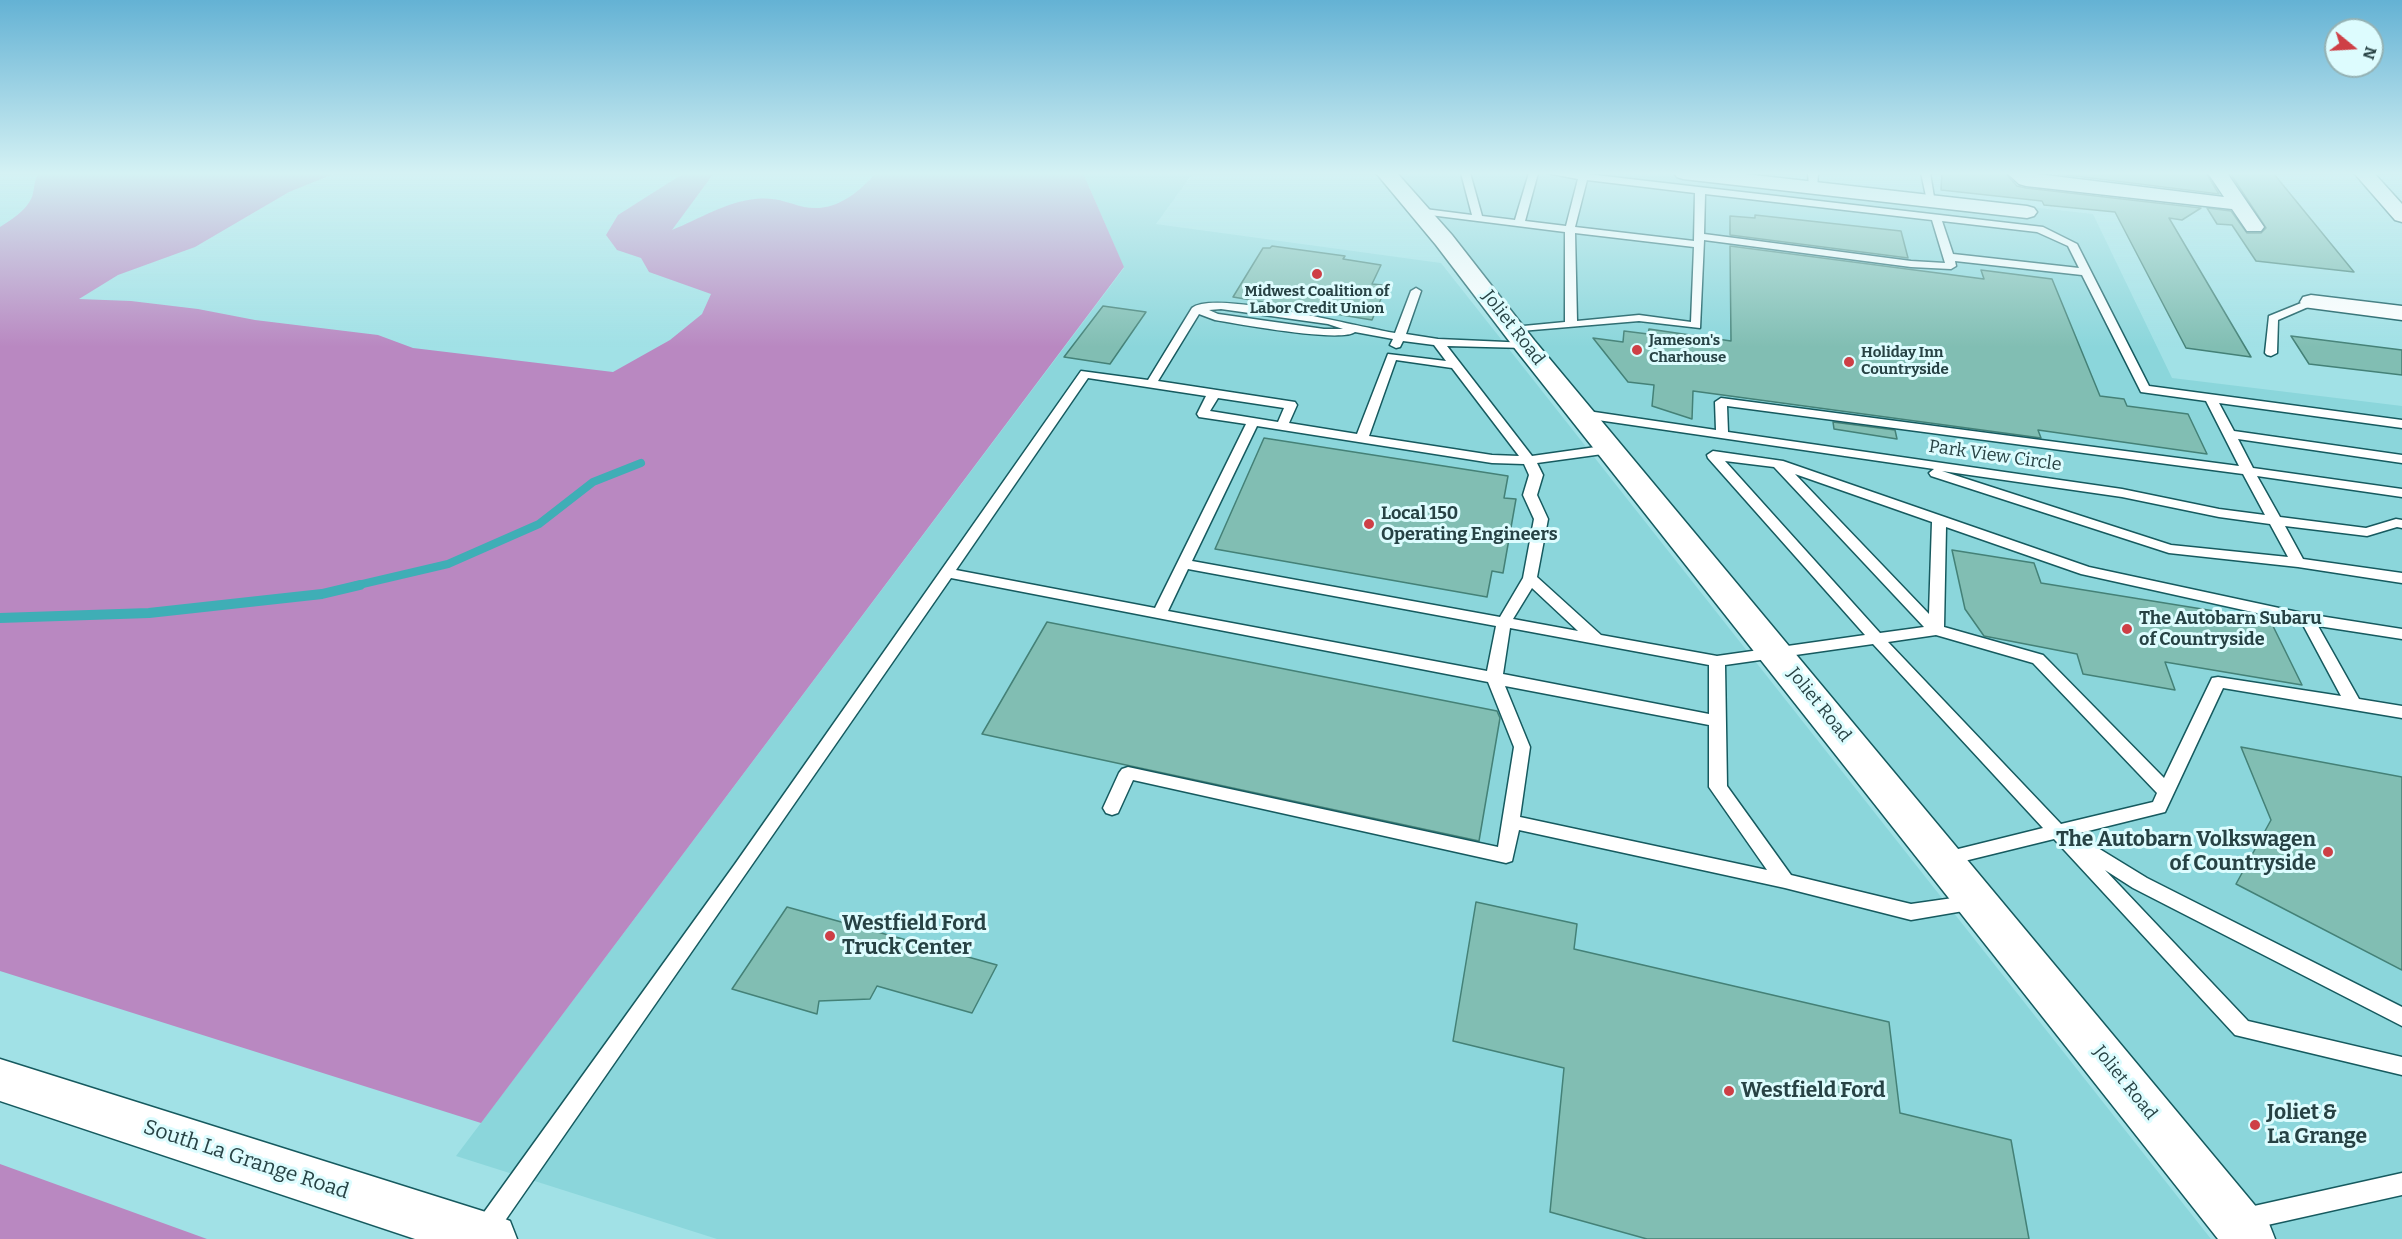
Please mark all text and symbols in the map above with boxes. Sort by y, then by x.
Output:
north arrow [2324,18,2384,78]
text: N [2359,44,2381,62]
marker: Midwest Coalition of Labor Credit Union [1310,267,1324,281]
place label: Midwest Coalition of Labor Credit Union [1245,283,1389,318]
street label: Joliet Road [1477,286,1549,370]
place label: Jameson's Charhouse [1649,332,1726,367]
marker: Jameson's Charhouse [1630,343,1644,357]
place label: Holiday Inn Countryside [1861,344,1949,379]
marker: Holiday Inn Countryside [1842,355,1856,369]
street label: Park View Circle [1927,436,2063,476]
place label: Local 150 Operating Engineers [1381,503,1558,546]
marker: Local 150 Operating Engineers [1362,517,1376,531]
place label: The Autobarn Subaru of Countryside [2139,608,2322,650]
marker: The Autobarn Subaru of Countryside [2120,622,2134,636]
street label: Joliet Road [1783,664,1855,746]
place label: The Autobarn Volkswagen of Countryside [2056,827,2316,877]
marker: The Autobarn Volkswagen of Countryside [2321,845,2335,859]
place label: Westfield Ford Truck Center [842,911,987,961]
marker: Westfield Ford Truck Center [823,929,837,943]
street label: Joliet Road [2089,1042,2161,1124]
place label: Westfield Ford [1741,1078,1886,1104]
marker: Westfield Ford [1722,1084,1736,1098]
place label: Joliet & La Grange [2267,1100,2367,1150]
street label: South La Grange Road [140,1115,352,1205]
marker: Joliet & La Grange [2248,1118,2262,1132]

